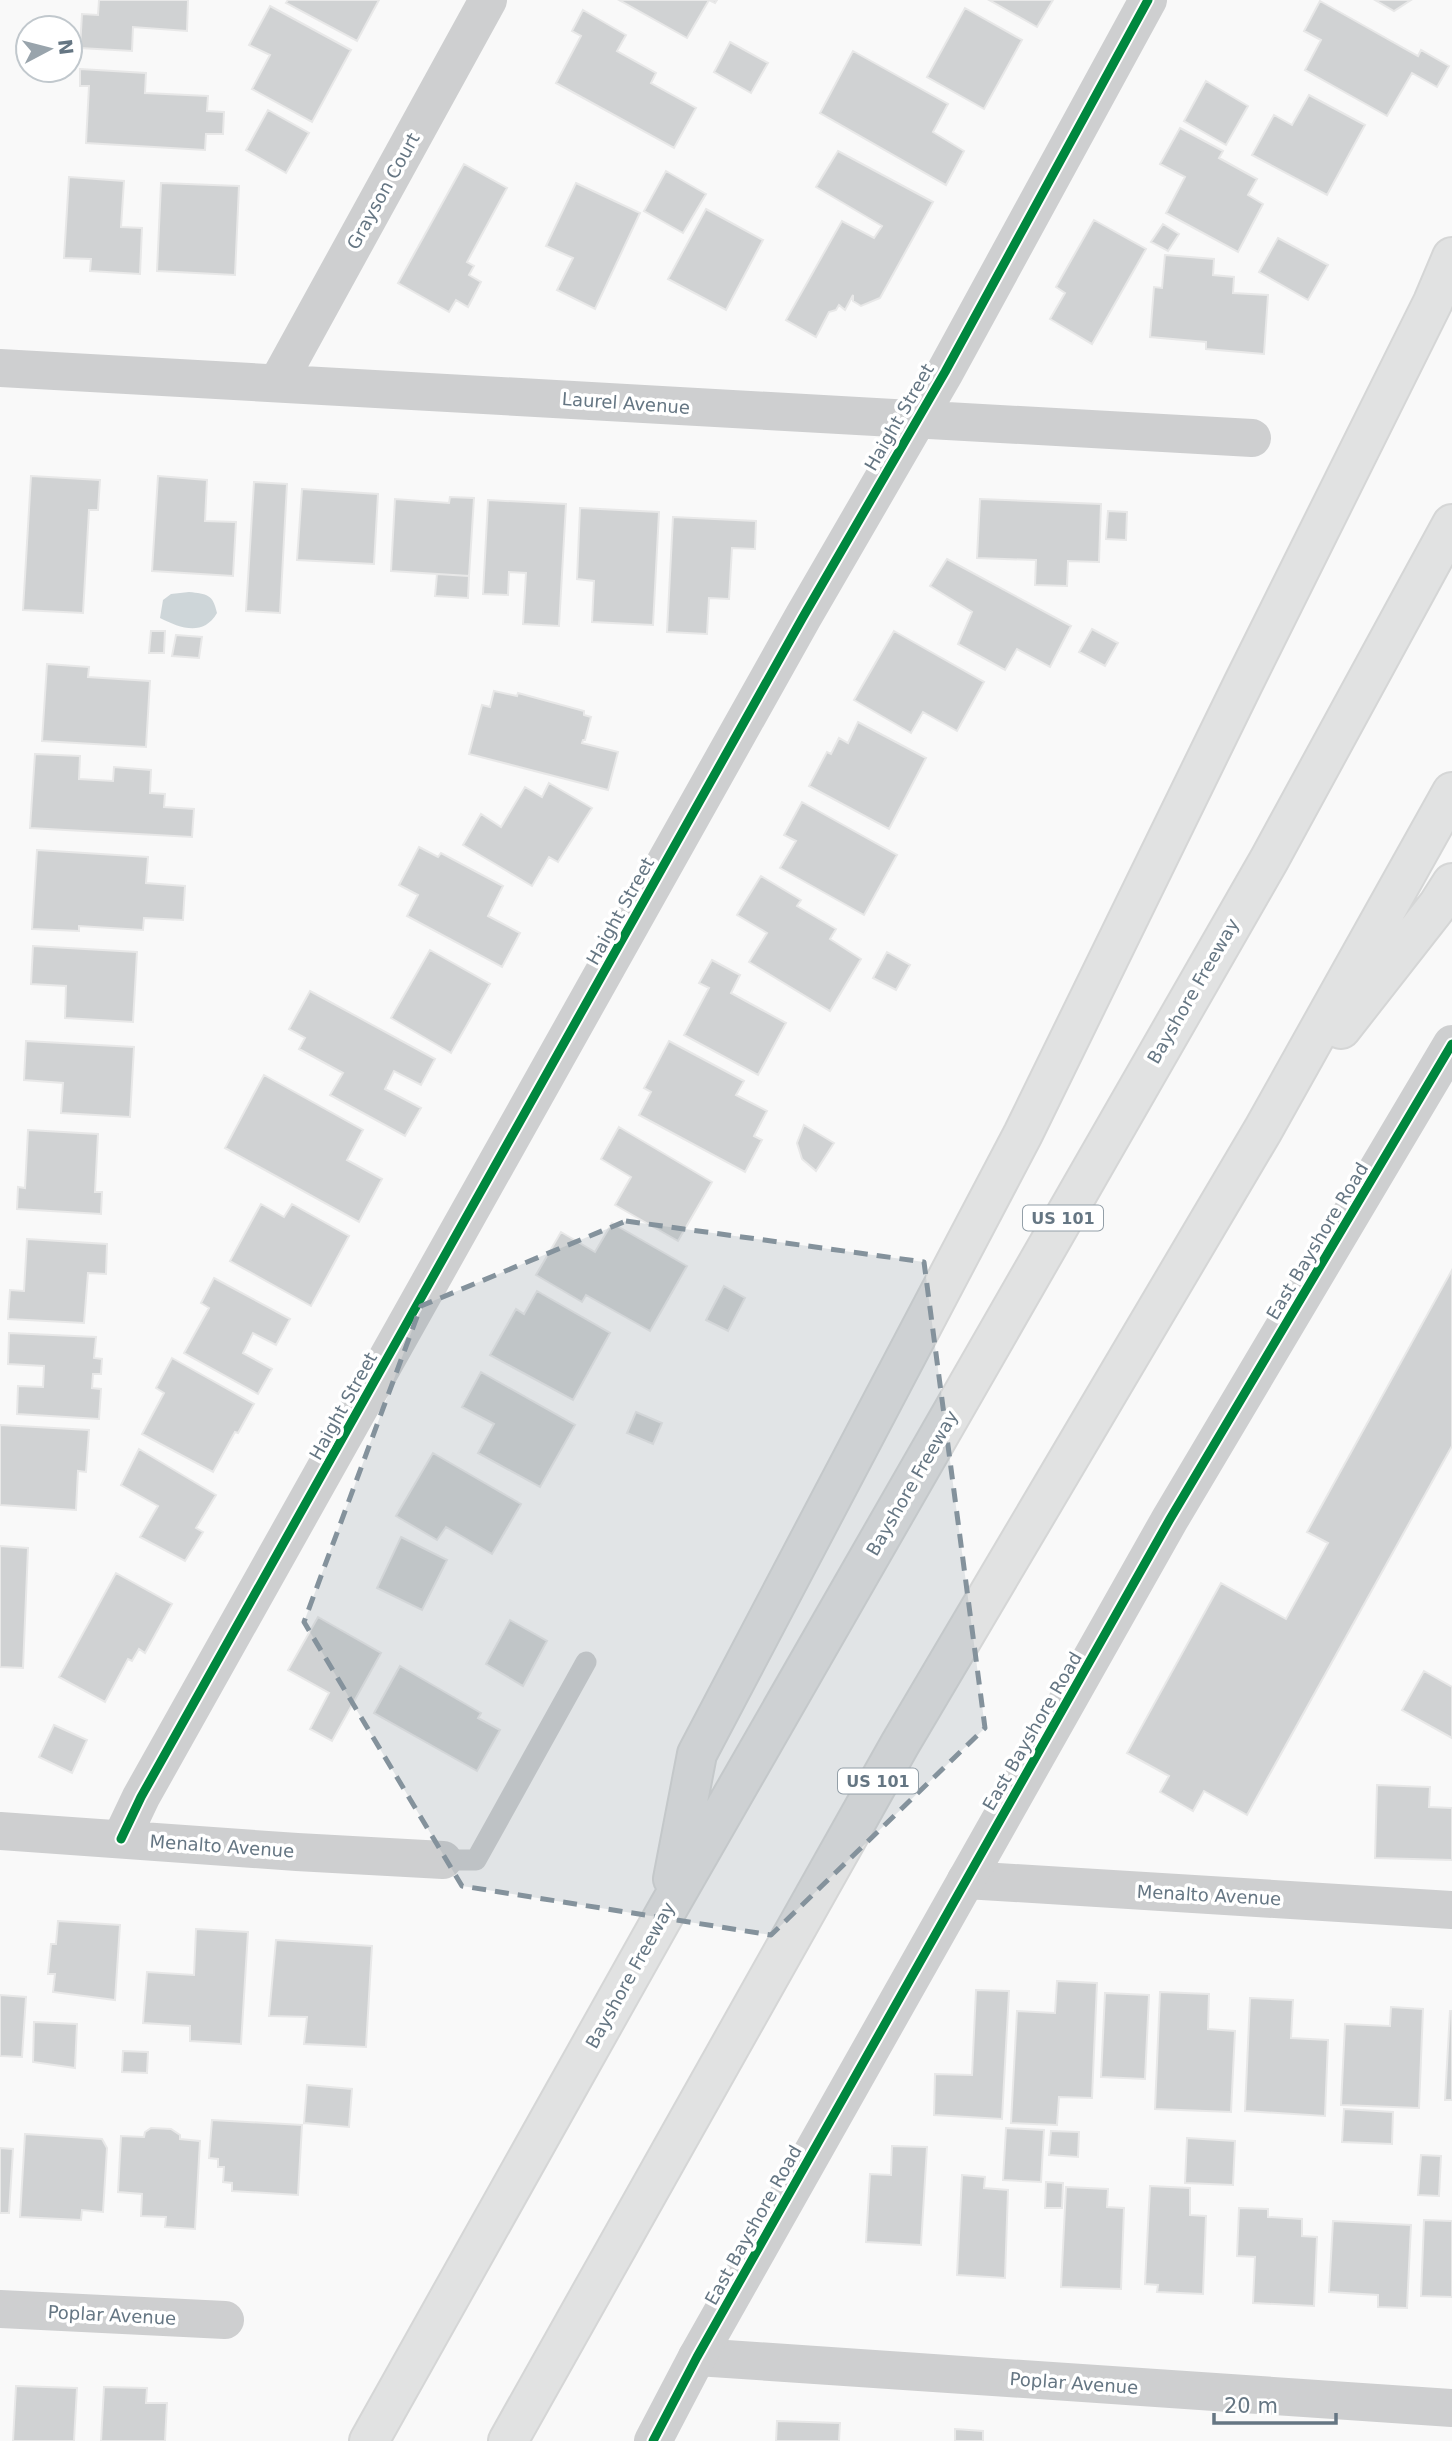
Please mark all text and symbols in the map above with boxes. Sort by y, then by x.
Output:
north arrow [14,14,84,84]
text: N [54,38,78,56]
street label: Grayson Court [342,129,424,253]
street label: Haight Street [860,360,938,474]
street label: Laurel Avenue [561,388,691,418]
street label: Haight Street [582,853,658,969]
street label: Bayshore Freeway [1143,914,1243,1067]
street label: East Bayshore Road [1262,1159,1372,1323]
road number: US 101 [1023,1206,1103,1230]
street label: Haight Street [305,1348,381,1464]
street label: Bayshore Freeway [862,1406,962,1559]
street label: East Bayshore Road [978,1648,1086,1814]
road number: US 101 [838,1768,918,1794]
street label: Menalto Avenue [149,1830,295,1862]
street label: Menalto Avenue [1136,1881,1282,1909]
street label: Bayshore Freeway [581,1898,679,2052]
street label: East Bayshore Road [700,2141,806,2309]
street label: Poplar Avenue [47,2301,177,2329]
street label: Poplar Avenue [1009,2368,1139,2398]
scale bar [1214,2382,1336,2426]
text: 20 m [1224,2394,1278,2418]

